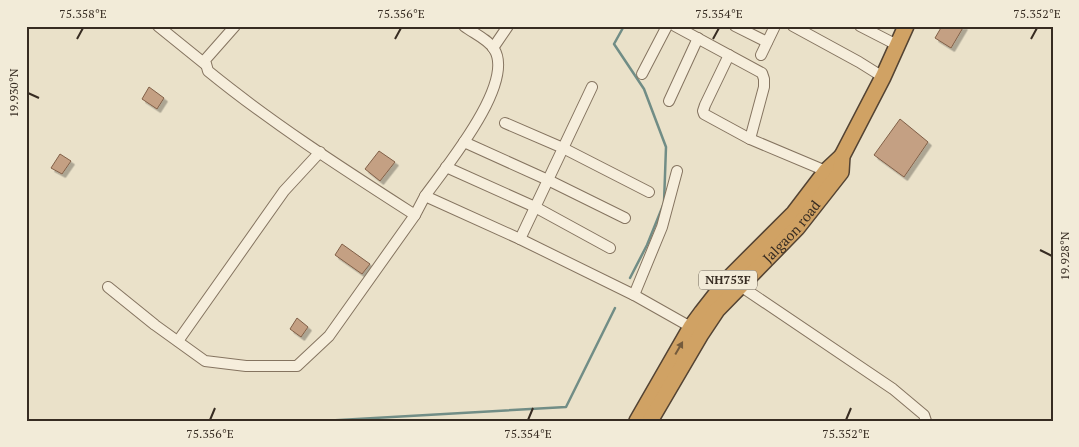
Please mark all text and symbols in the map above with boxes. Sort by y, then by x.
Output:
text: 75.358°E [59,6,107,21]
text: 75.356°E [377,6,425,21]
text: 75.354°E [695,6,743,21]
text: 75.352°E [1013,6,1061,21]
text: 19.930°N [6,68,21,118]
street label: Jalgaon road [758,196,824,267]
text: 19.928°N [1057,231,1072,281]
road number: NH753F [699,270,757,290]
one-way arrow [675,341,683,356]
text: 75.356°E [186,426,234,441]
text: 75.354°E [504,426,552,441]
text: 75.352°E [822,426,870,441]

